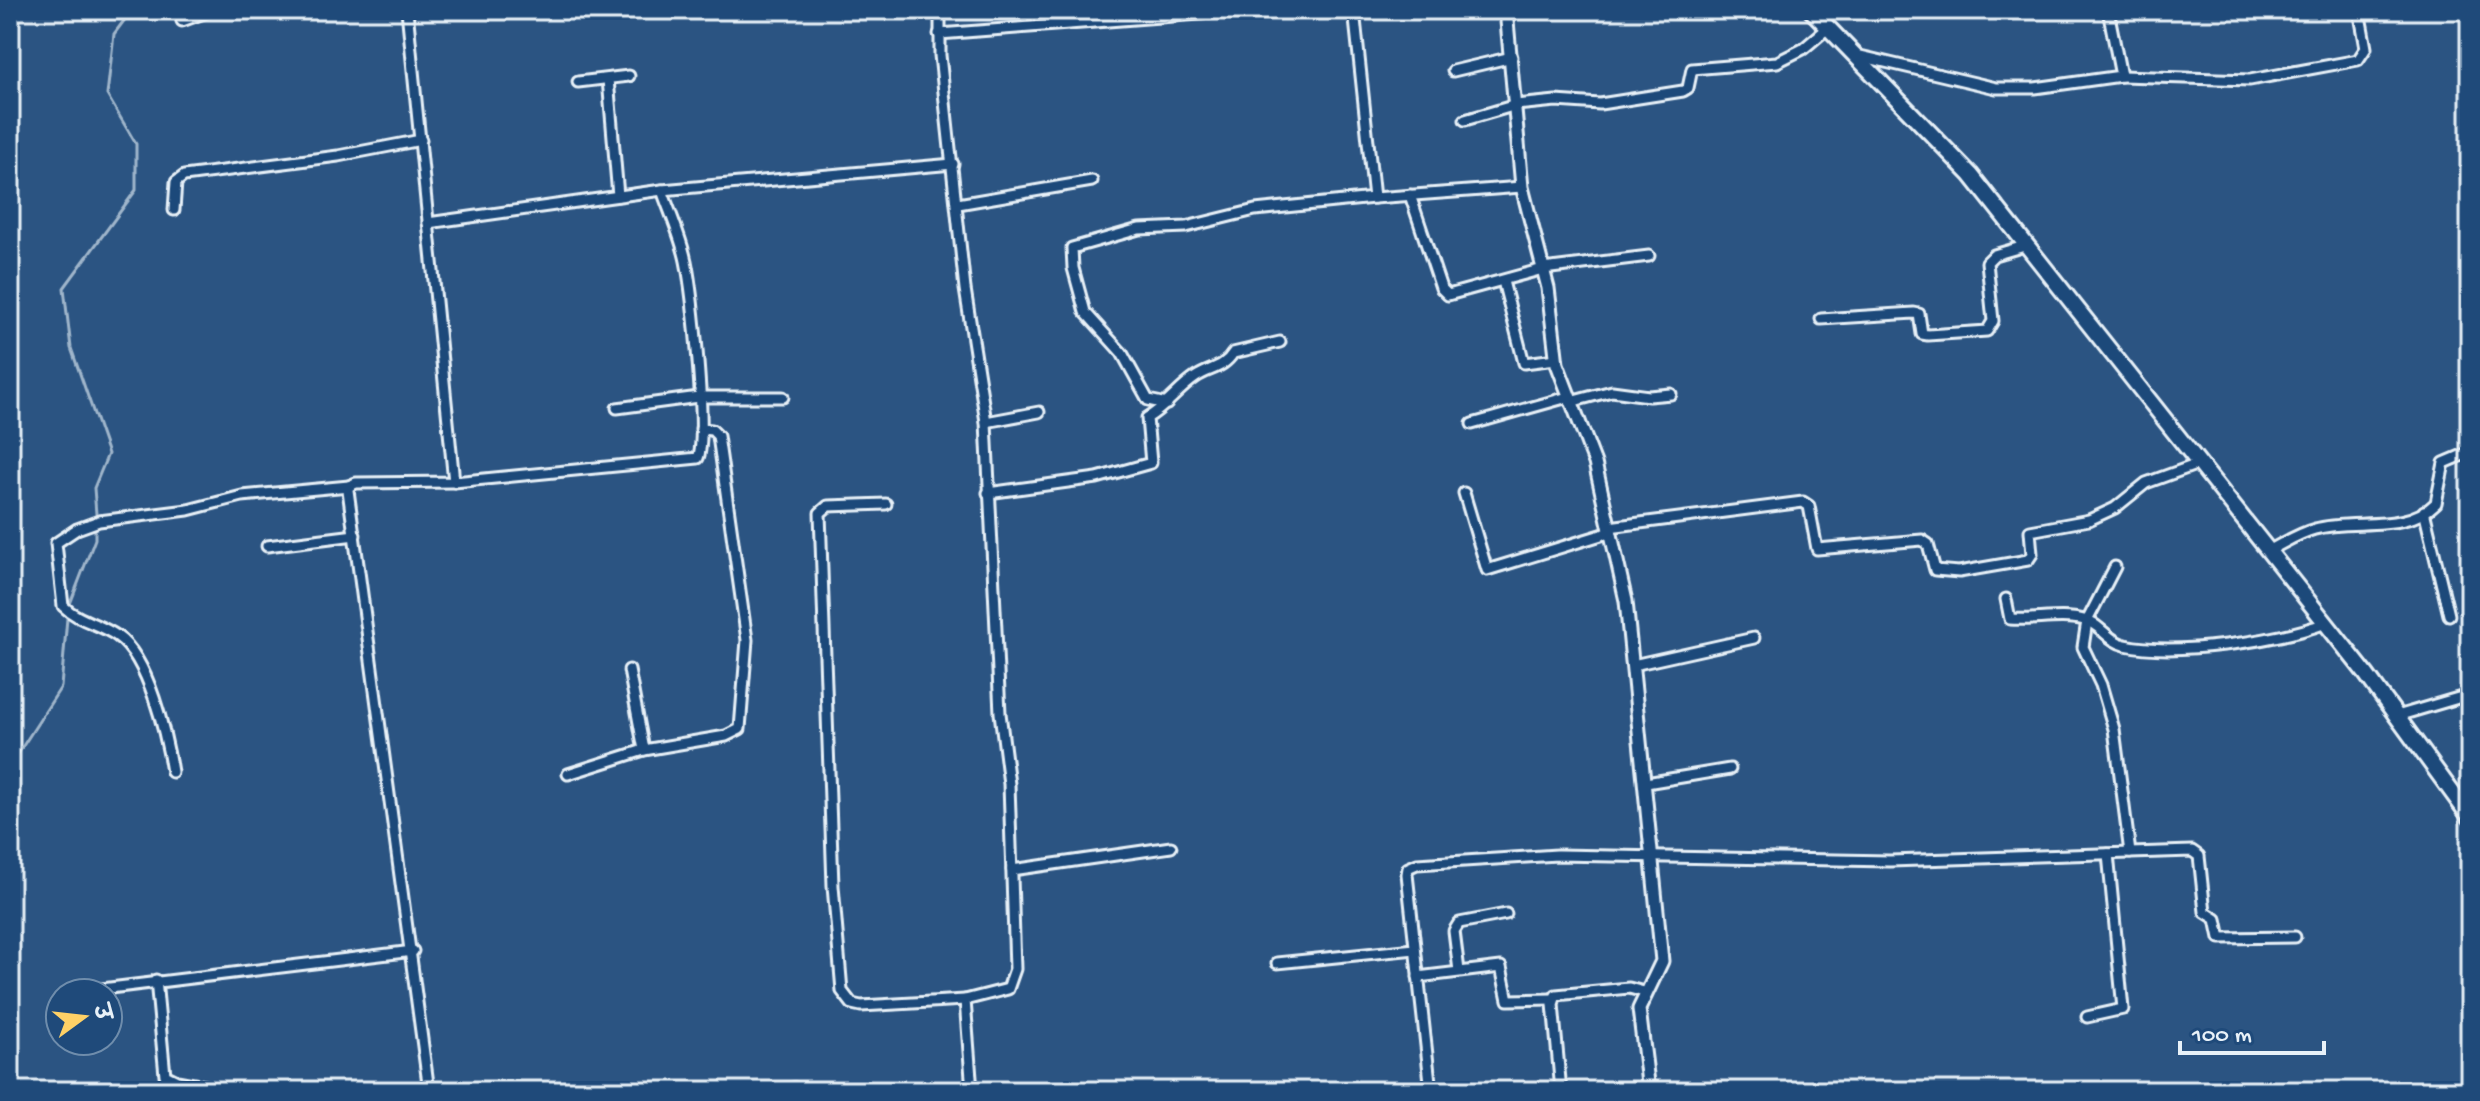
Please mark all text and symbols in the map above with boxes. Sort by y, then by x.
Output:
north arrow [44,977,124,1057]
text: उ [84,1000,115,1026]
scale bar [2180,1005,2324,1055]
text: 100 m [2191,1022,2252,1051]

